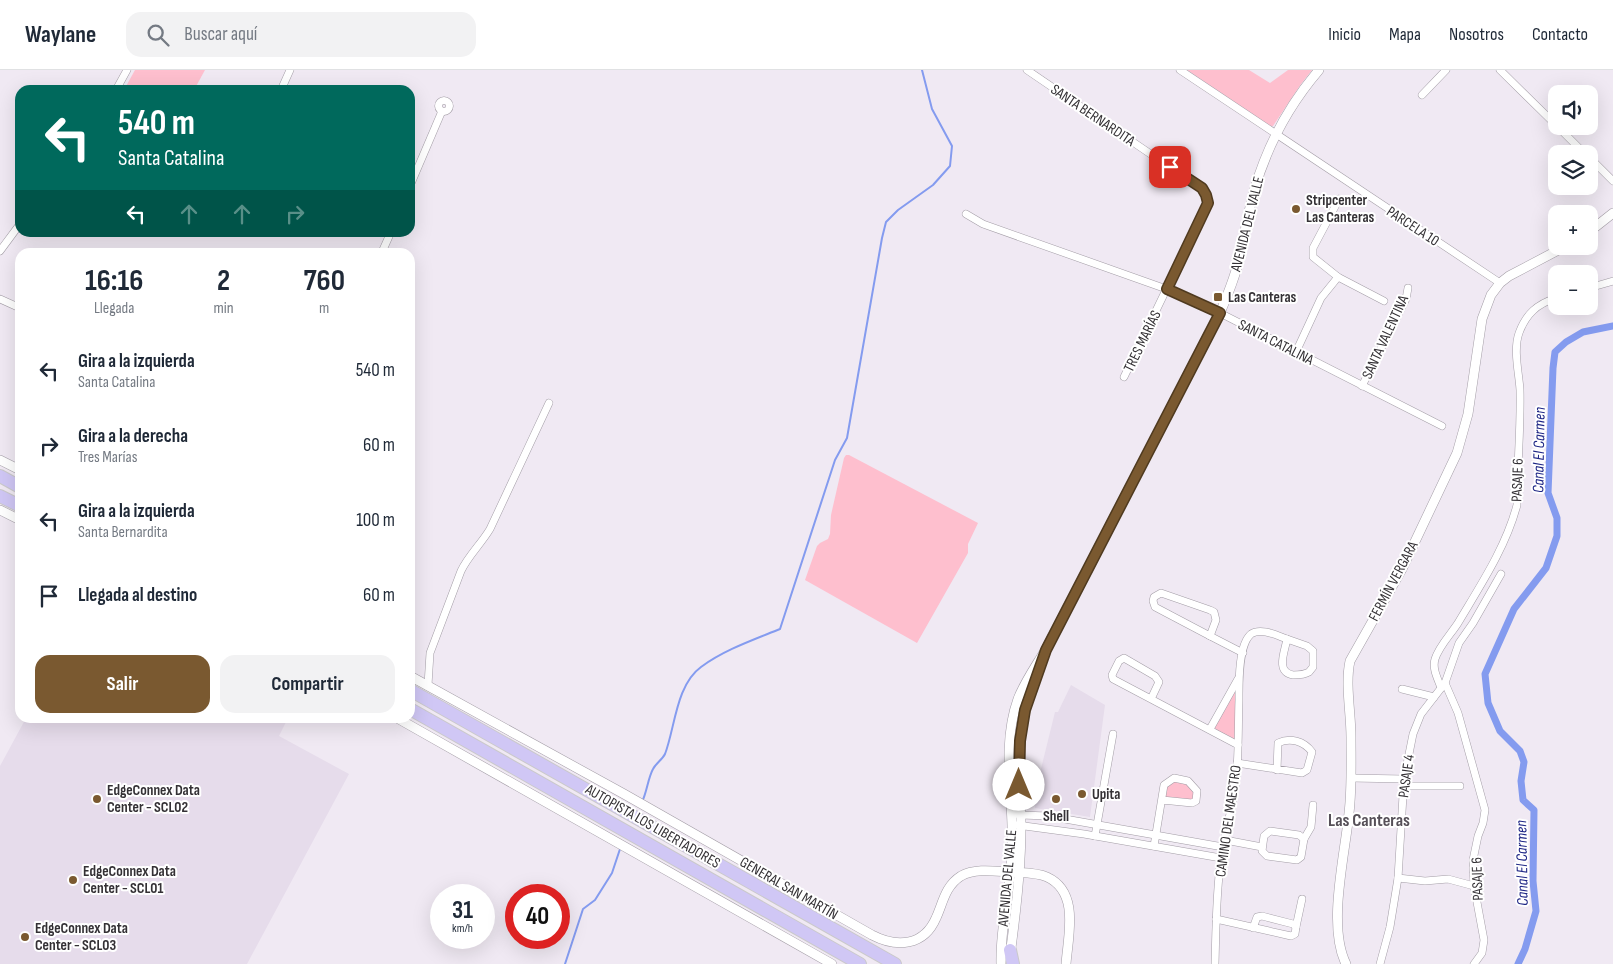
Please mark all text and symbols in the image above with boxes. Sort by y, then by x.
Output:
search box [126,12,476,57]
text: Waylane [25,20,96,49]
icon: search [144,21,172,49]
text: Buscar aquí [184,23,257,46]
text: Inicio [1328,24,1361,45]
text: Mapa [1389,24,1421,45]
text: Nosotros [1449,24,1504,45]
text: Contacto [1532,24,1588,45]
street label: SANTA BERNARDITA [1047,80,1139,151]
map controls [1548,85,1598,315]
button: sound [1548,85,1598,135]
text: 540 m [118,102,195,145]
icon: left [35,105,100,170]
text: Santa Catalina [118,145,224,172]
button: layers [1548,145,1598,195]
pin [1149,146,1191,188]
icon: arrive [1156,153,1184,181]
street label: AVENIDA DEL VALLE [1226,175,1268,275]
place label: Stripcenter Las Canteras [1306,191,1375,227]
icon: left [122,200,150,228]
icon: ahead [175,200,203,228]
icon: ahead [228,200,256,228]
icon: right [281,200,309,228]
street label: PARCELA 10 [1383,202,1443,250]
marker: Stripcenter Las Canteras [1290,203,1302,215]
button: + [1548,205,1598,255]
text: 16:16 [85,263,143,299]
text: 2 [217,263,230,299]
text: 760 [304,263,345,299]
button: − [1548,265,1598,315]
place label: Las Canteras [1228,288,1297,307]
marker: Las Canteras [1212,291,1224,303]
street label: SANTA VALENTINA [1358,292,1413,382]
text: Llegada [94,299,134,318]
text: min [213,299,234,318]
text: m [319,299,329,318]
street label: TRES MARÍAS [1119,307,1165,375]
street label: SANTA CATALINA [1235,315,1317,370]
text: Gira a la izquierda [78,350,195,373]
icon: left [35,357,63,385]
text: 540 m [356,359,395,382]
text: Santa Catalina [78,373,155,392]
water label: Canal El Carmen [1529,407,1550,493]
text: Gira a la derecha [78,425,188,448]
icon: right [35,432,63,460]
text: 60 m [363,434,395,457]
text: Tres Marías [78,448,138,467]
street label: PASAJE 6 [1507,458,1528,502]
text: Gira a la izquierda [78,500,195,523]
icon: left [35,507,63,535]
text: 100 m [356,509,395,532]
text: Santa Bernardita [78,523,168,542]
street label: FERMÍN VERGARA [1364,537,1423,625]
icon: arrive [35,582,63,610]
text: Llegada al destino [78,584,197,607]
text: 60 m [363,584,395,607]
button: Salir [35,655,210,713]
button: Compartir [220,655,395,713]
street label: PASAJE 4 [1394,753,1419,799]
position arrow [992,758,1044,810]
street label: CAMINO DEL MAESTRO [1211,764,1246,878]
street label: AUTOPISTA LOS LIBERTADORES [581,780,724,873]
place label: EdgeConnex Data Center - SCL02 [107,781,200,817]
place label: Upita [1092,785,1120,804]
marker: Upita [1076,788,1088,800]
marker: EdgeConnex Data Center - SCL02 [91,793,103,805]
marker: Shell [1050,793,1062,805]
place label: Shell [1043,807,1069,826]
district label: Las Canteras [1328,810,1410,831]
water label: Canal El Carmen [1512,820,1533,906]
street label: AVENIDA DEL VALLE [994,829,1021,928]
street label: GENERAL SAN MARTÍN [736,853,841,924]
street label: PASAJE 6 [1467,857,1488,901]
place label: EdgeConnex Data Center - SCL01 [83,862,176,898]
marker: EdgeConnex Data Center - SCL01 [67,874,79,886]
speed limit sign: 40 [505,884,570,949]
text: 31 [452,895,473,926]
place label: EdgeConnex Data Center - SCL03 [35,919,128,955]
text: km/h [452,921,473,936]
marker: EdgeConnex Data Center - SCL03 [19,931,31,943]

